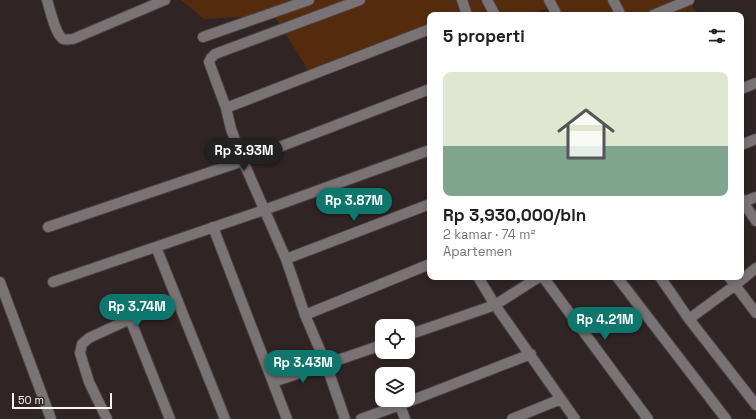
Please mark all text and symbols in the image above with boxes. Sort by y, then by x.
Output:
text: 5 properti [443,25,525,47]
icon: filters [706,25,728,47]
icon: home [550,98,622,170]
pin: Rp 3.93M [203,138,285,172]
text: Rp 3.93M [215,142,273,159]
pin: Rp 3.87M [313,188,395,222]
text: Rp 3.87M [325,192,383,209]
text: Rp 3,930,000/bln [443,204,586,226]
text: 2 kamar · 74 m² [443,226,535,243]
text: Apartemen [443,243,512,260]
pin: Rp 3.74M [96,294,178,328]
text: Rp 3.74M [108,298,166,315]
pin: Rp 4.21M [564,307,646,341]
text: Rp 4.21M [576,311,634,328]
map controls [375,319,415,407]
button: locate [375,319,415,359]
pin: Rp 3.43M [262,350,344,384]
text: Rp 3.43M [273,354,333,371]
button: layers [375,367,415,407]
scale bar [12,391,112,410]
text: 50 m [18,393,44,407]

